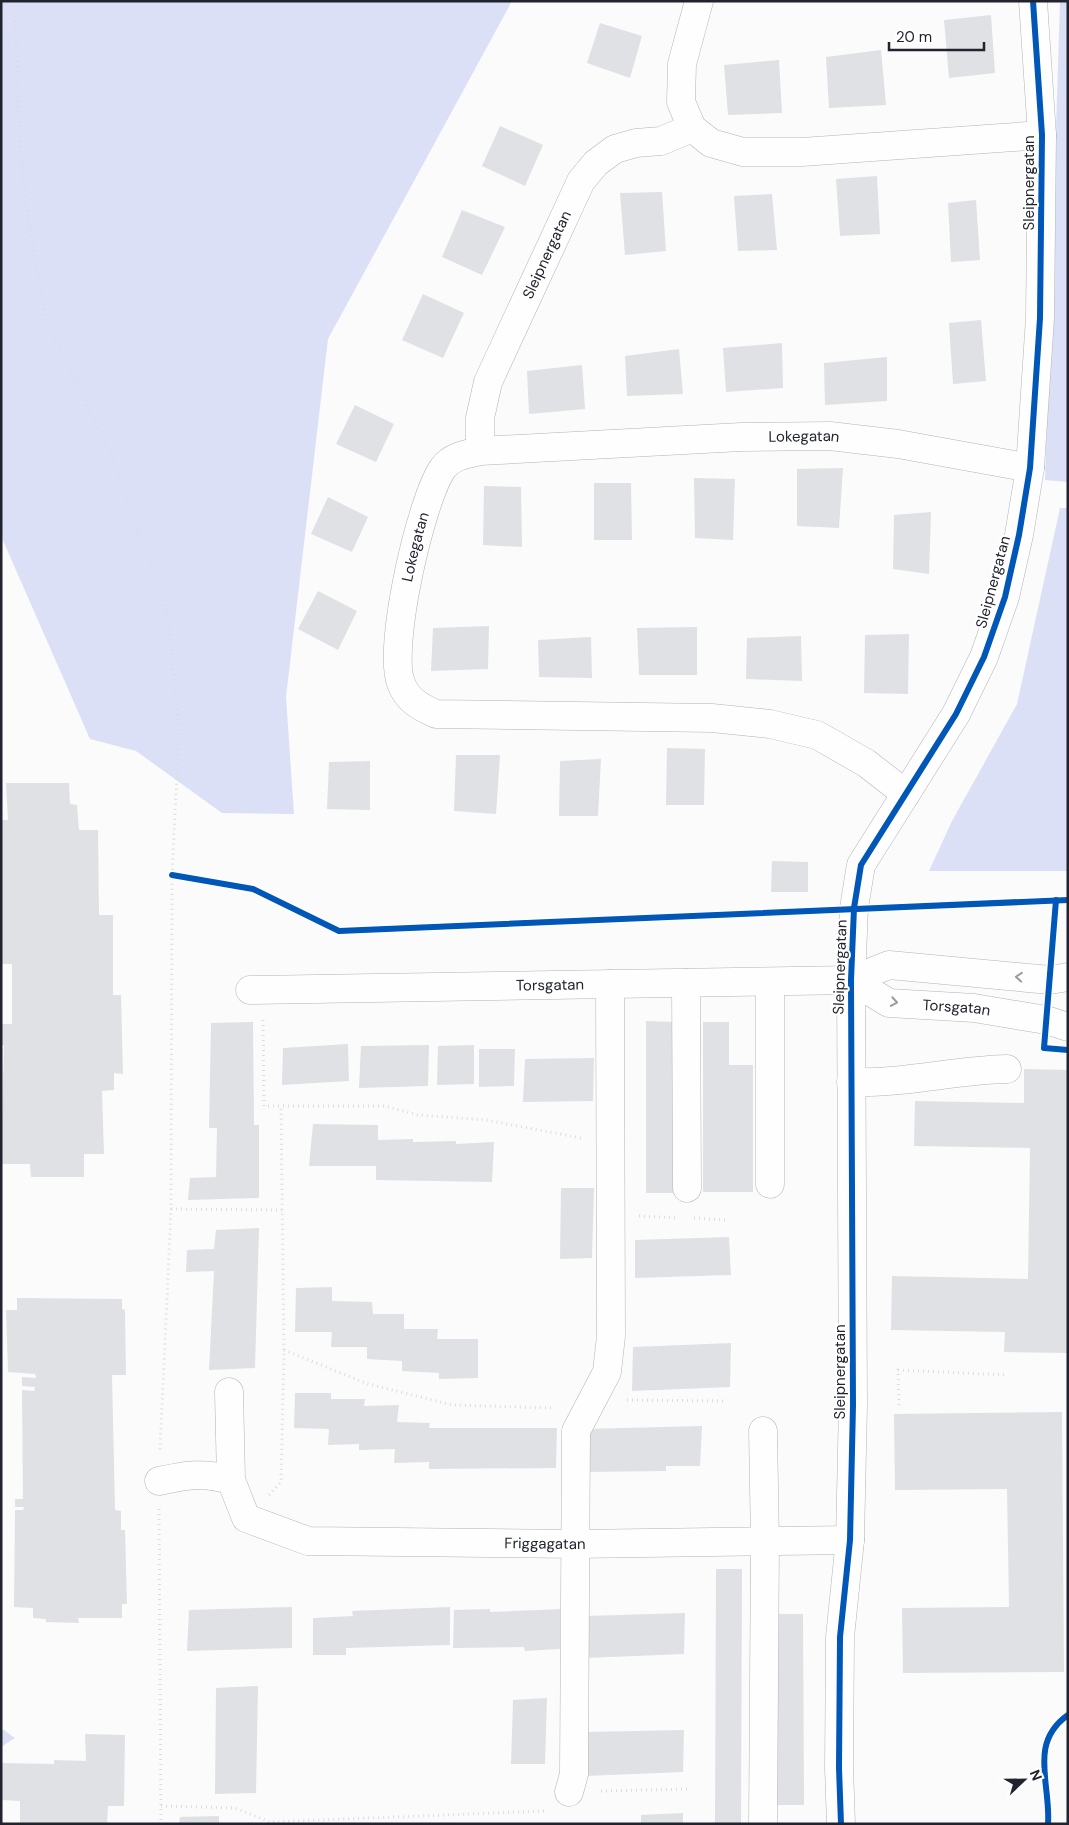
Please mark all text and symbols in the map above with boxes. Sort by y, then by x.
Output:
scale bar [889,20,984,52]
text: 20 m [896,27,932,47]
street label: Sleipnergatan [1019,135,1039,231]
street label: Sleipnergatan [518,207,576,302]
street label: Lokegatan [768,426,841,447]
street label: Lokegatan [397,510,434,583]
street label: Sleipnergatan [971,534,1015,630]
street label: Sleipnergatan [828,919,852,1015]
one-way arrow [1015,972,1023,983]
street label: Torsgatan [516,974,584,996]
street label: Torsgatan [922,995,992,1021]
one-way arrow [889,997,898,1007]
street label: Sleipnergatan [830,1324,850,1420]
street label: Friggagatan [504,1533,586,1554]
north arrow [999,1755,1049,1805]
text: N [1026,1767,1046,1783]

